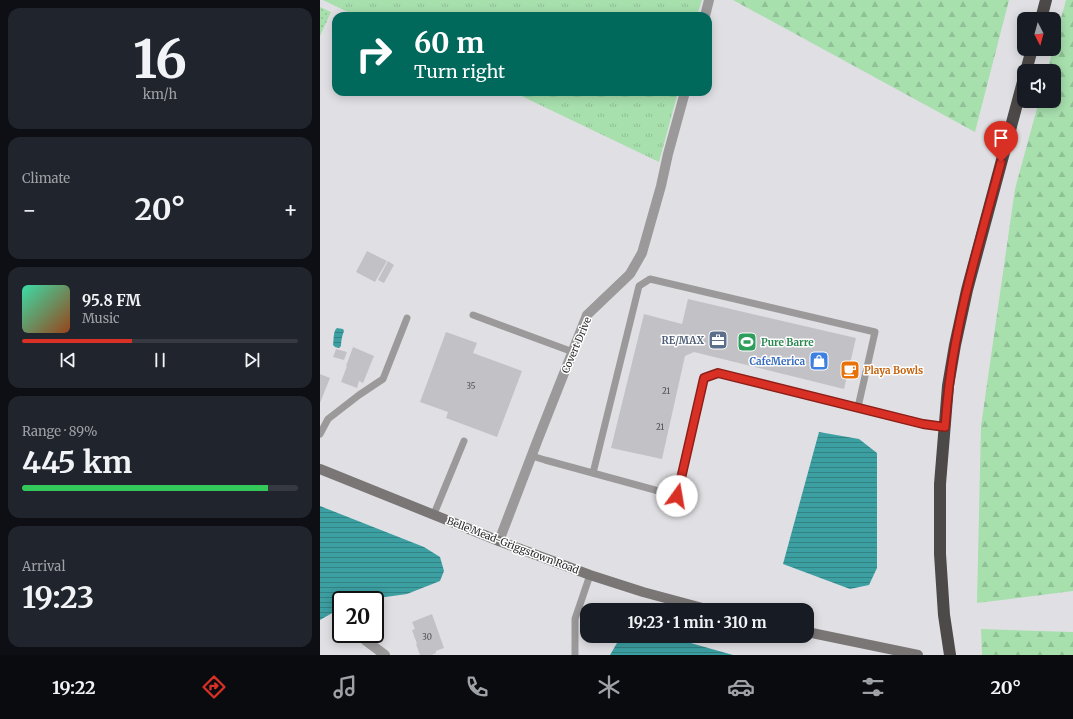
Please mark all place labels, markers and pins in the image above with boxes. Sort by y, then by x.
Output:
pin [984,121,1018,162]
office icon: RE/MAX [707,329,729,351]
sports icon: Pure Barre [736,331,758,353]
place label: RE/MAX [662,334,705,347]
place label: Pure Barre [761,336,814,349]
shop icon: CafeMerica [808,350,830,372]
place label: CafeMerica [749,355,805,368]
cafe icon: Playa Bowls [839,359,861,381]
place label: Playa Bowls [864,364,923,377]

